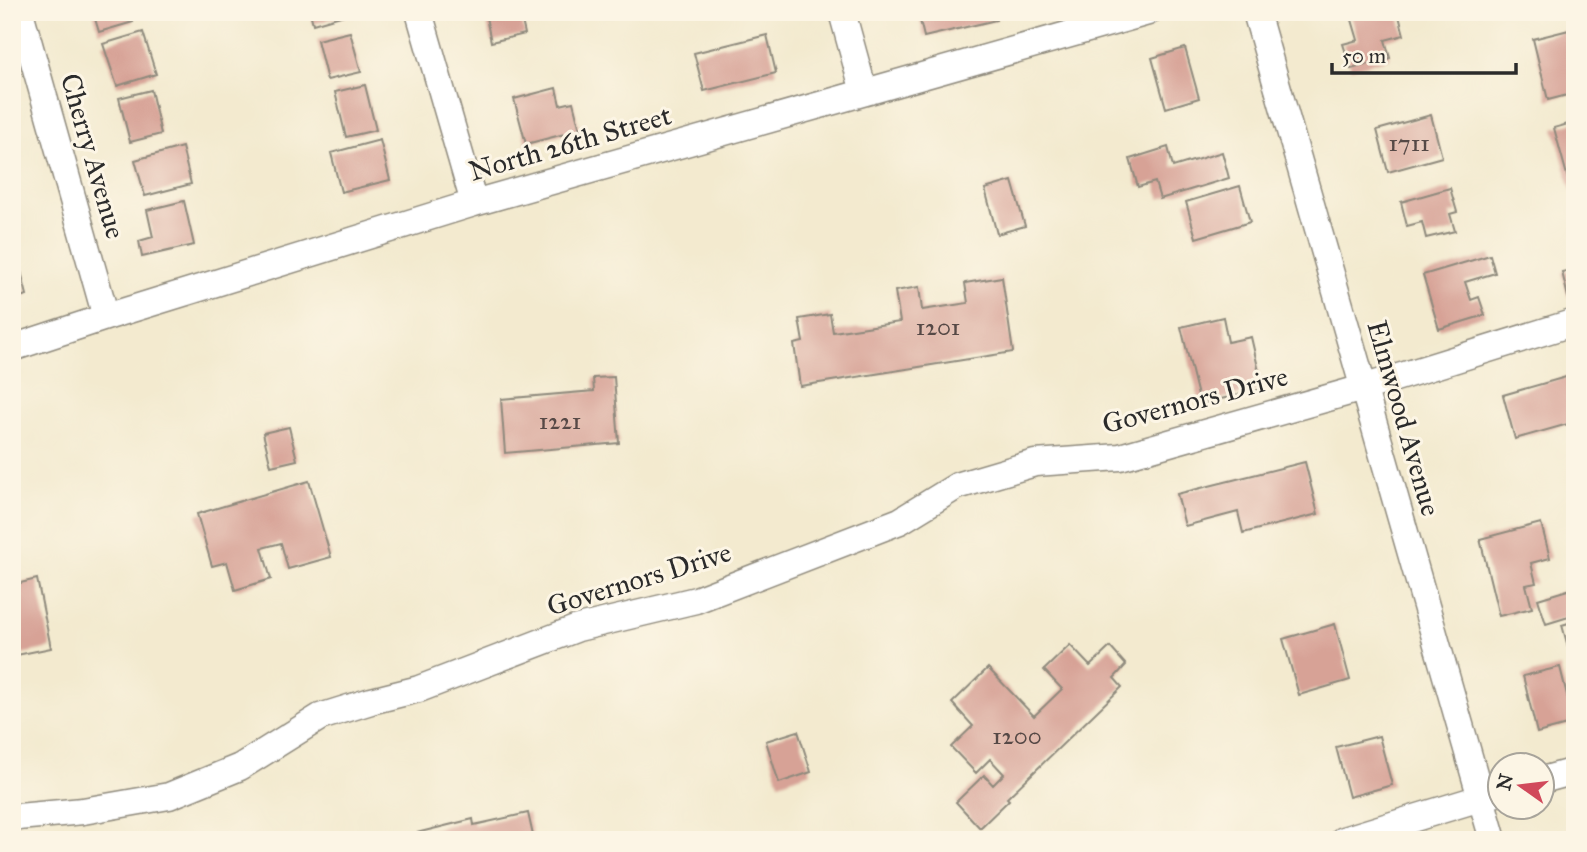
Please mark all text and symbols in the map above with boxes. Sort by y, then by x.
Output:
scale bar [1332,32,1515,76]
text: 50 m [1342,43,1387,69]
street label: Cherry Avenue [53,69,133,243]
street label: North 26th Street [465,97,675,189]
house number: 1711 [1388,128,1430,158]
house number: 1201 [916,312,960,342]
street label: Elmwood Avenue [1359,316,1449,520]
street label: Governors Drive [1098,358,1292,442]
house number: 1221 [539,406,581,436]
street label: Governors Drive [543,534,735,624]
house number: 1200 [992,721,1042,751]
north arrow [1486,750,1556,820]
text: N [1492,771,1518,793]

